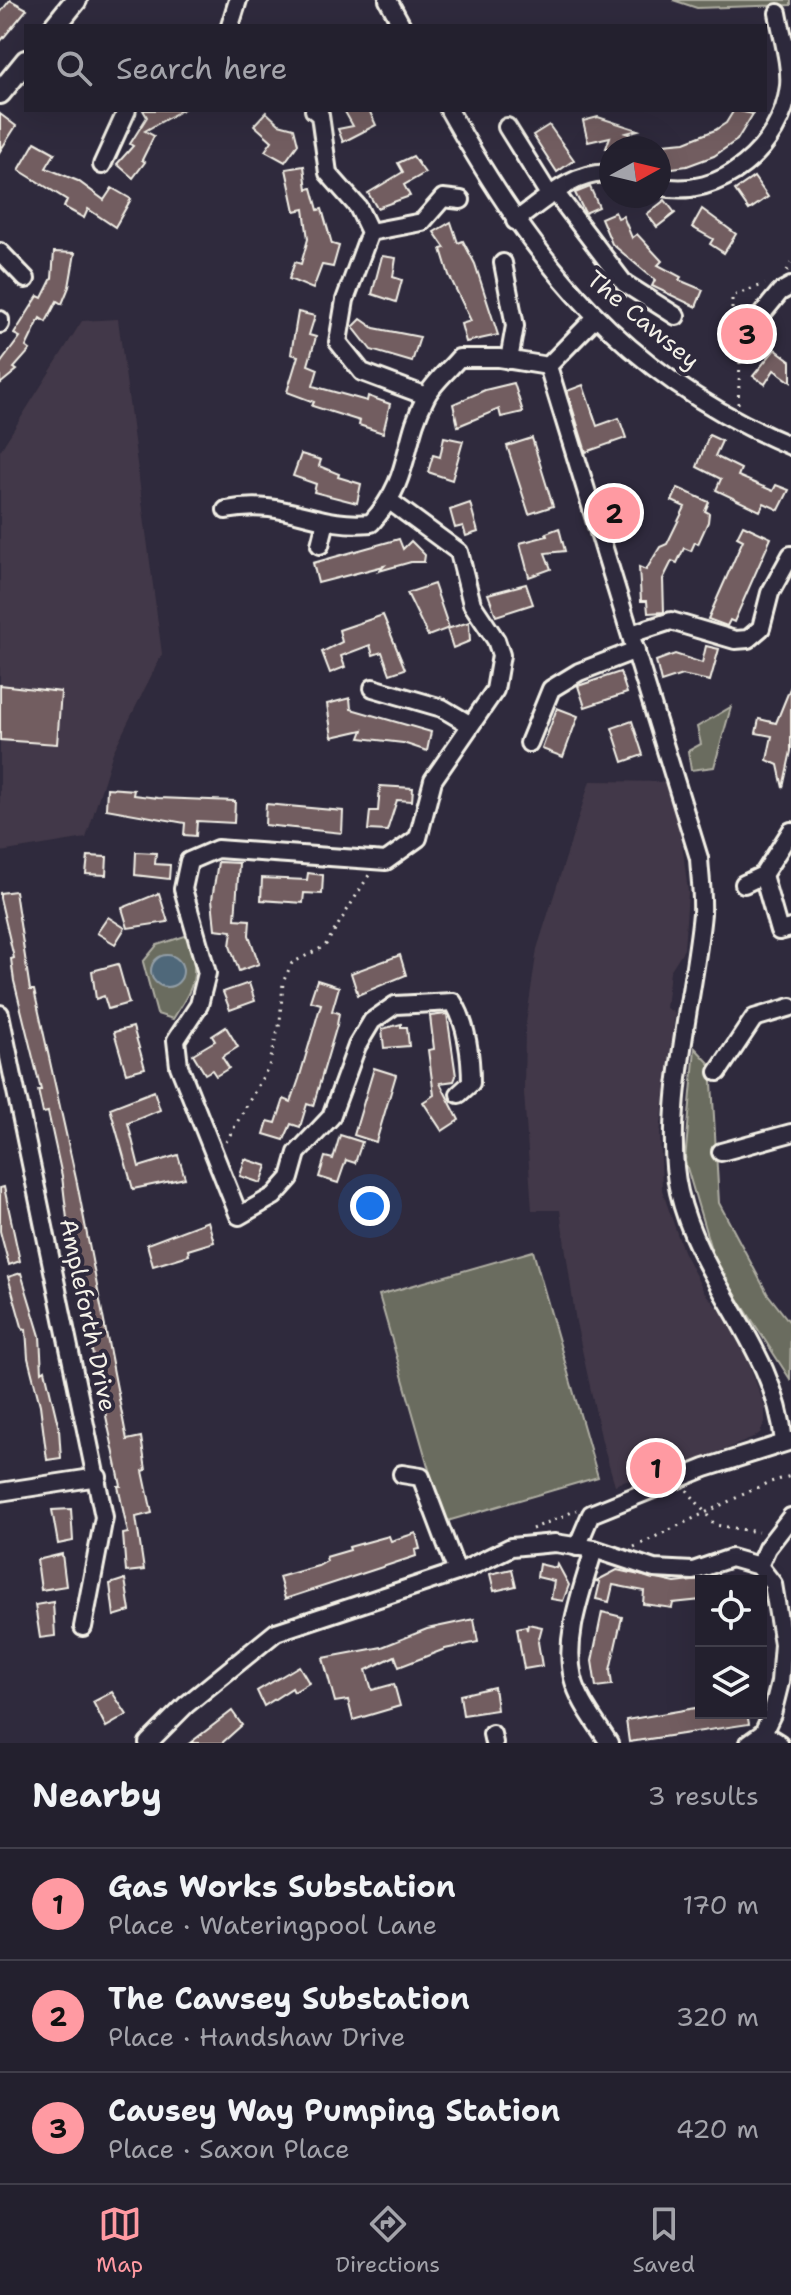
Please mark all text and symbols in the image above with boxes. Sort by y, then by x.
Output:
search box [24,24,767,112]
icon: search [52,46,96,90]
text: Search here [116,48,287,89]
north arrow [599,136,671,208]
street label: The Cawsey [580,263,706,377]
pin: 3 [721,304,773,364]
pin: 2 [588,483,640,543]
your location [350,1186,390,1226]
street label: Ampleforth Drive [52,1215,124,1415]
pin: 1 [630,1438,682,1498]
map controls [695,1575,767,1719]
button: locate [695,1575,767,1647]
button: layers [695,1647,767,1719]
text: Nearby [32,1772,162,1818]
text: 3 results [647,1778,759,1813]
text: Gas Works Substation [108,1866,456,1907]
text: 1 [52,1887,64,1922]
text: 170 m [682,1887,759,1922]
text: Place · Wateringpool Lane [108,1907,437,1942]
text: The Cawsey Substation [108,1978,470,2019]
text: 2 [49,1999,67,2034]
text: 320 m [676,1999,759,2034]
text: Place · Handshaw Drive [108,2019,406,2054]
text: Causey Way Pumping Station [108,2090,560,2131]
text: 3 [49,2111,67,2146]
text: 420 m [676,2111,759,2146]
text: Place · Saxon Place [108,2131,350,2166]
tab: Map [96,2202,143,2279]
tab: Directions [335,2202,440,2279]
tab: Saved [632,2202,695,2279]

